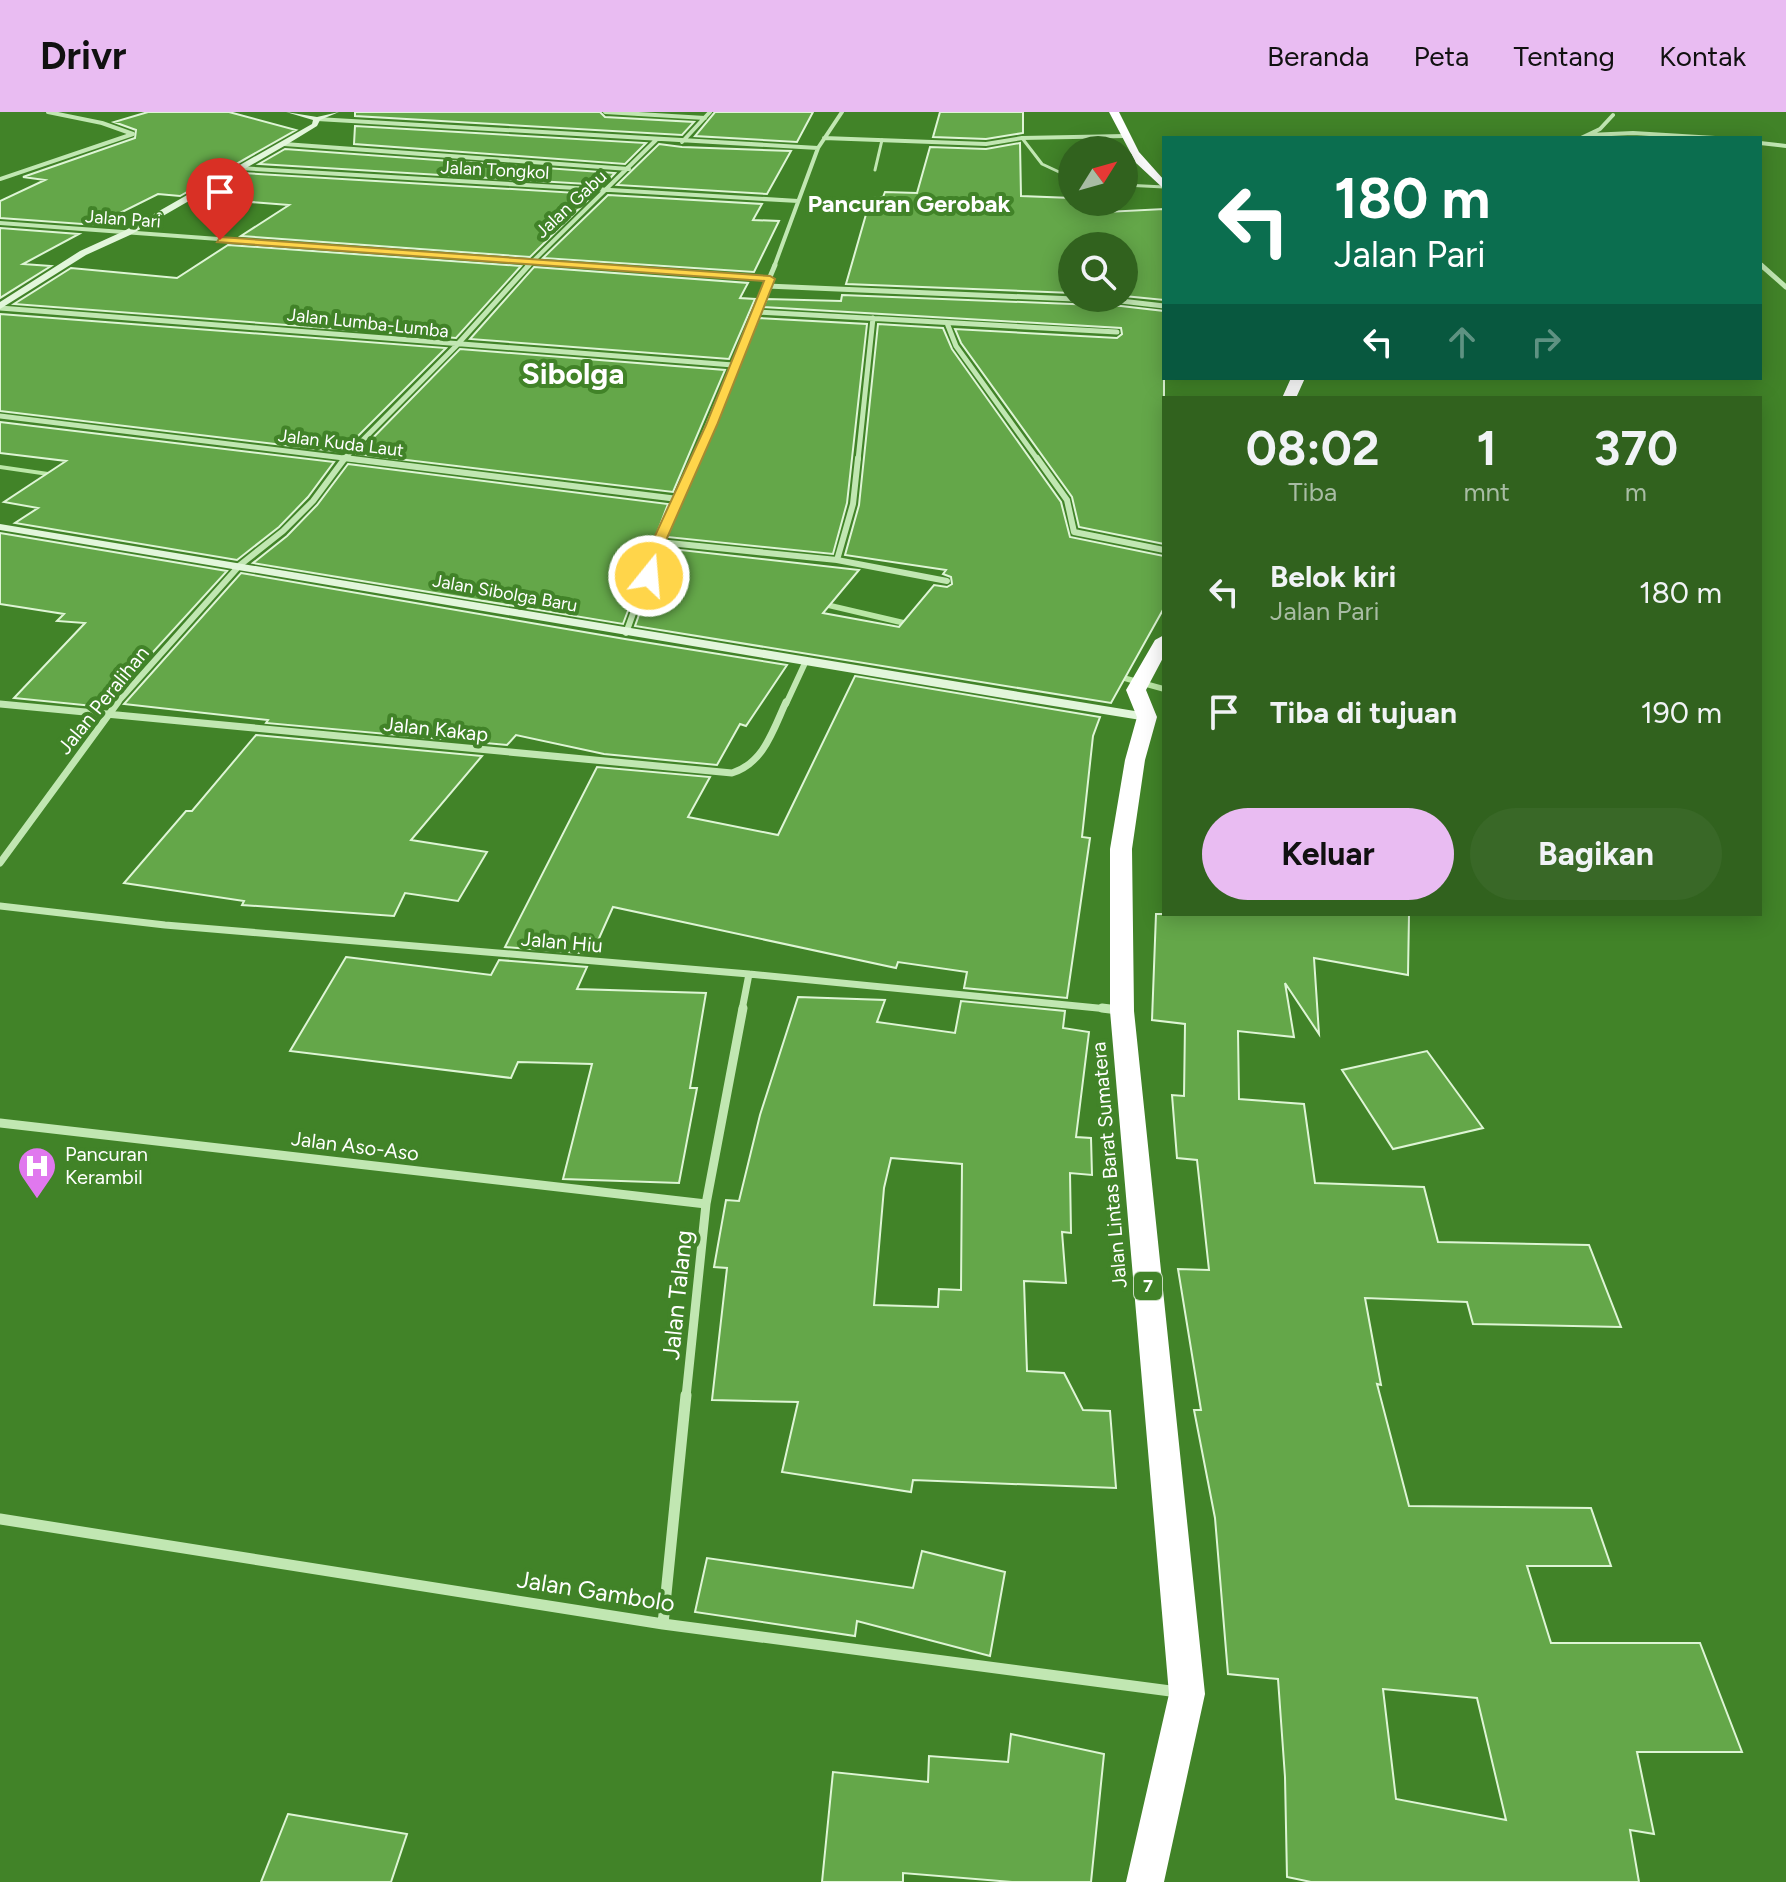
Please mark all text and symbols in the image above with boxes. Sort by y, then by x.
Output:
text: Drivr [40,33,127,79]
text: Beranda [1267,39,1369,73]
text: Peta [1413,39,1469,73]
text: Tentang [1513,39,1615,73]
text: Kontak [1659,39,1746,73]
north arrow [1058,136,1138,216]
map controls [1058,136,1138,312]
street label: Jalan Tongkol [440,156,550,184]
pin [186,158,254,240]
street label: Jalan Gabu [531,165,611,243]
text: 180 m [1334,165,1490,232]
icon: left [1202,168,1306,272]
icon: arrive [198,170,242,214]
district label: Pancuran Gerobak [808,189,1010,218]
street label: Jalan Pari [84,205,162,233]
button: search [1058,232,1138,312]
text: Jalan Pari [1334,233,1486,276]
street label: Jalan Lumba-Lumba [286,304,450,342]
icon: left [1356,320,1400,364]
icon: ahead [1440,320,1484,364]
icon: right [1524,320,1568,364]
district label: Sibolga [522,355,624,392]
text: 08:02 [1246,419,1380,477]
text: 1 [1477,419,1497,477]
text: 370 [1594,419,1678,477]
street label: Jalan Kuda Laut [277,424,405,462]
text: Tiba [1288,476,1337,508]
text: mnt [1463,476,1510,508]
text: m [1625,476,1647,508]
position arrow [607,534,691,618]
text: Belok kiri [1270,558,1396,595]
street label: Jalan Sibolga Baru [431,569,579,617]
icon: left [1202,570,1246,614]
text: 180 m [1639,574,1722,611]
text: Jalan Pari [1270,595,1379,627]
street label: Jalan Peralihan [52,641,154,759]
icon: arrive [1202,690,1246,734]
text: Tiba di tujuan [1270,694,1457,731]
text: 190 m [1640,694,1722,731]
street label: Jalan Kakap [383,712,489,746]
button: Keluar [1202,808,1454,900]
button: Bagikan [1470,808,1722,900]
street label: Jalan Hiu [520,926,604,958]
street label: Jalan Lintas Barat Sumatera [1086,1041,1132,1289]
street label: Jalan Aso-Aso [290,1126,420,1166]
place label: Pancuran Kerambil [65,1142,148,1189]
hospital icon: Pancuran Kerambil [16,1145,58,1200]
street label: Jalan Talang [656,1229,698,1361]
road number: 7 [1134,1272,1162,1300]
street label: Jalan Gambolo [515,1564,677,1618]

